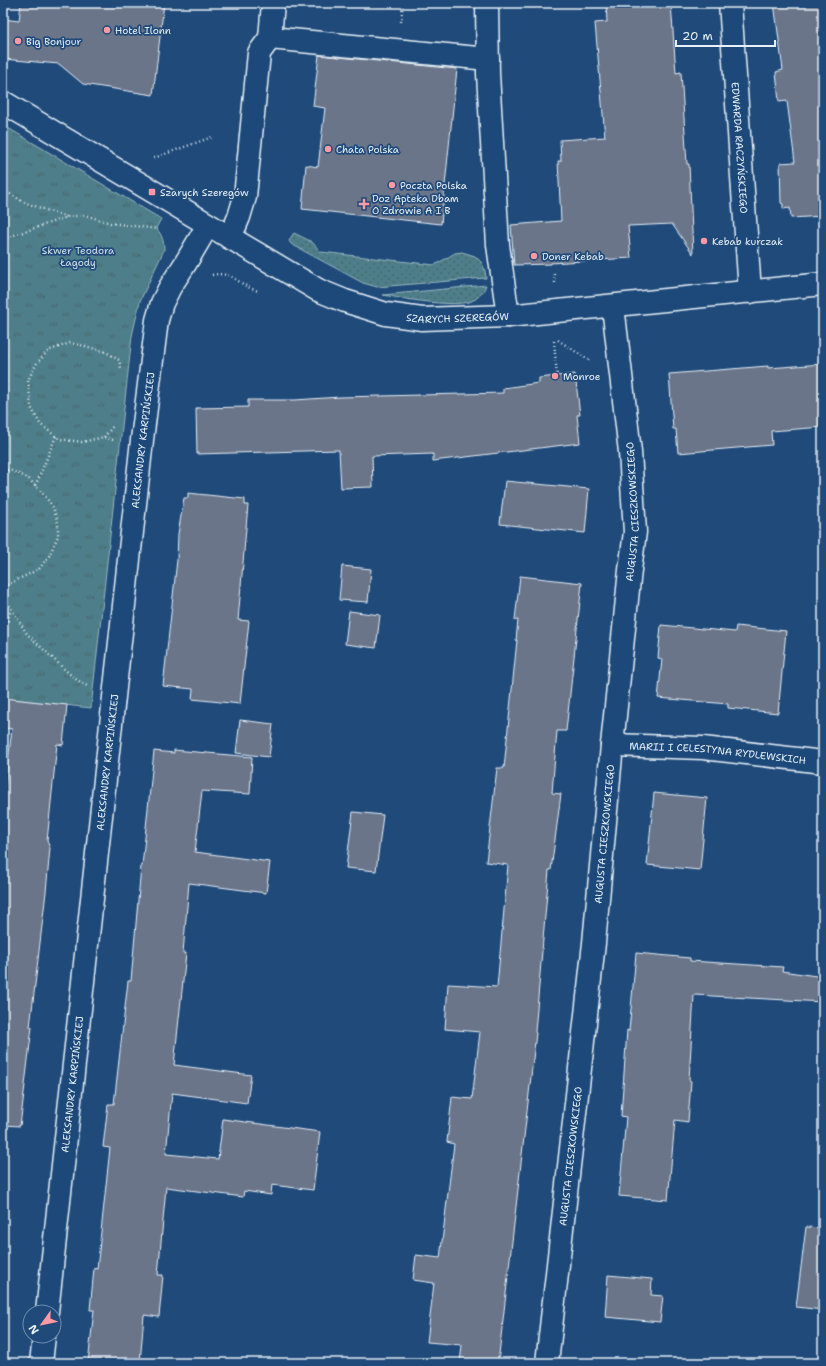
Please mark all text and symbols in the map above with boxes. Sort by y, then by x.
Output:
scale bar [676,22,775,48]
place label: Hotel Ilonn [115,24,171,37]
marker: Hotel Ilonn [102,25,112,35]
text: 20 m [682,28,713,44]
place label: Big Bonjour [26,35,81,48]
marker: Big Bonjour [13,36,23,46]
street label: EDWARDA RACZYŃSKIEGO [728,81,751,214]
place label: Chata Polska [336,143,400,156]
marker: Chata Polska [323,144,333,154]
place label: Poczta Polska [400,179,468,192]
marker: Poczta Polska [387,180,397,190]
place label: Szarych Szeregów [160,186,249,199]
marker: Szarych Szeregów [147,187,157,197]
place label: Doz Apteka Dbam O Zdrowie A I B [372,192,459,217]
marker: Doz Apteka Dbam O Zdrowie A I B [359,199,369,209]
place label: Kebab kurczak [712,235,783,248]
marker: Kebab kurczak [699,236,709,246]
park label: Skwer Teodora Łagody [42,244,115,269]
place label: Doner Kebab [542,250,604,263]
marker: Doner Kebab [529,251,539,261]
street label: SZARYCH SZEREGÓW [405,310,510,326]
place label: Monroe [563,370,601,383]
street label: ALEKSANDRY KARPIŃSKIEJ [129,371,157,509]
marker: Monroe [550,371,560,381]
street label: AUGUSTA CIESZKOWSKIEGO [623,441,642,582]
street label: ALEKSANDRY KARPIŃSKIEJ [93,693,121,831]
street label: MARII I CELESTYNA RYDLEWSKICH [629,740,807,767]
street label: AUGUSTA CIESZKOWSKIEGO [592,764,617,904]
street label: ALEKSANDRY KARPIŃSKIEJ [58,1015,86,1153]
street label: AUGUSTA CIESZKOWSKIEGO [556,1086,585,1227]
north arrow [22,1304,62,1344]
text: N [25,1321,43,1337]

